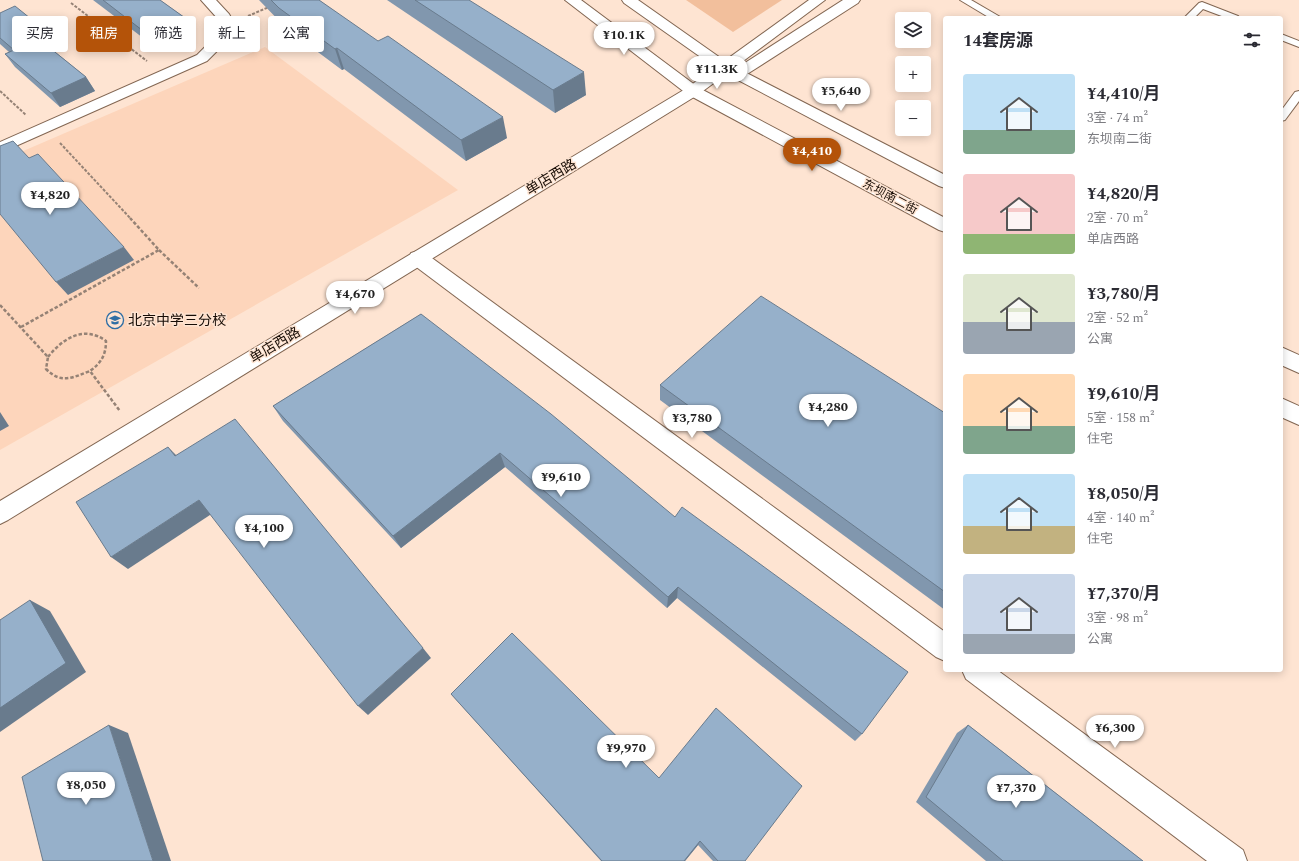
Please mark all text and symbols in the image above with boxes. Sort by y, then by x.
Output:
map controls [895,12,931,136]
button: layers [895,12,931,48]
chip: 买房 [12,16,68,52]
chip: 租房 [76,16,132,52]
chip: 筛选 [140,16,196,52]
chip: 新上 [204,16,260,52]
chip: 公寓 [268,16,324,52]
pin: ¥10.1K [591,22,657,56]
text: ¥10.1K [603,25,645,45]
text: 14套房源 [963,28,1033,54]
icon: filters [1241,29,1263,51]
pin: ¥11.3K [684,56,750,90]
button: + [895,56,931,92]
text: ¥11.3K [696,59,738,79]
pin: ¥5,640 [808,78,874,112]
text: ¥5,640 [821,81,861,101]
text: ¥4,410/月 [1087,81,1161,107]
icon: home [995,90,1043,138]
button: − [895,100,931,136]
text: 3室 · 74 m² [1087,108,1148,128]
text: 东坝南二街 [1087,129,1152,149]
pin: ¥4,410 [779,138,845,172]
text: ¥4,410 [792,141,832,161]
street label: 单店西路 [522,154,580,200]
street label: 东坝南二街 [859,175,921,219]
text: ¥4,820/月 [1087,181,1161,207]
pin: ¥4,820 [17,182,83,216]
text: ¥4,820 [30,185,70,205]
icon: home [995,190,1043,238]
text: 2室 · 70 m² [1087,208,1148,228]
text: 单店西路 [1087,229,1139,249]
pin: ¥4,670 [322,281,388,315]
text: ¥3,780/月 [1087,281,1161,307]
text: ¥4,670 [335,284,375,304]
icon: home [995,290,1043,338]
text: 2室 · 52 m² [1087,308,1148,328]
school or university icon: 北京中学三分校 [105,310,125,330]
place label: 北京中学三分校 [128,310,226,331]
street label: 单店西路 [246,322,304,368]
text: 公寓 [1087,329,1113,349]
text: ¥9,610/月 [1087,381,1161,407]
icon: home [995,390,1043,438]
pin: ¥4,280 [795,394,861,428]
text: ¥4,280 [808,397,848,417]
pin: ¥3,780 [659,405,725,439]
text: ¥3,780 [672,408,712,428]
text: 5室 · 158 m² [1087,408,1154,428]
text: 住宅 [1087,429,1113,449]
pin: ¥9,610 [528,464,594,498]
text: ¥9,610 [541,467,581,487]
text: ¥8,050/月 [1087,481,1161,507]
icon: home [995,490,1043,538]
text: 4室 · 140 m² [1087,508,1154,528]
pin: ¥4,100 [231,515,297,549]
text: ¥4,100 [244,518,284,538]
text: 住宅 [1087,529,1113,549]
text: ¥7,370/月 [1087,581,1161,607]
icon: home [995,590,1043,638]
text: 3室 · 98 m² [1087,608,1148,628]
text: 公寓 [1087,629,1113,649]
pin: ¥6,300 [1082,715,1148,749]
text: ¥6,300 [1095,718,1135,738]
pin: ¥9,970 [593,735,659,769]
text: ¥9,970 [606,738,646,758]
pin: ¥8,050 [53,772,119,806]
text: ¥8,050 [66,775,106,795]
pin: ¥7,370 [983,775,1049,809]
text: ¥7,370 [996,778,1036,798]

